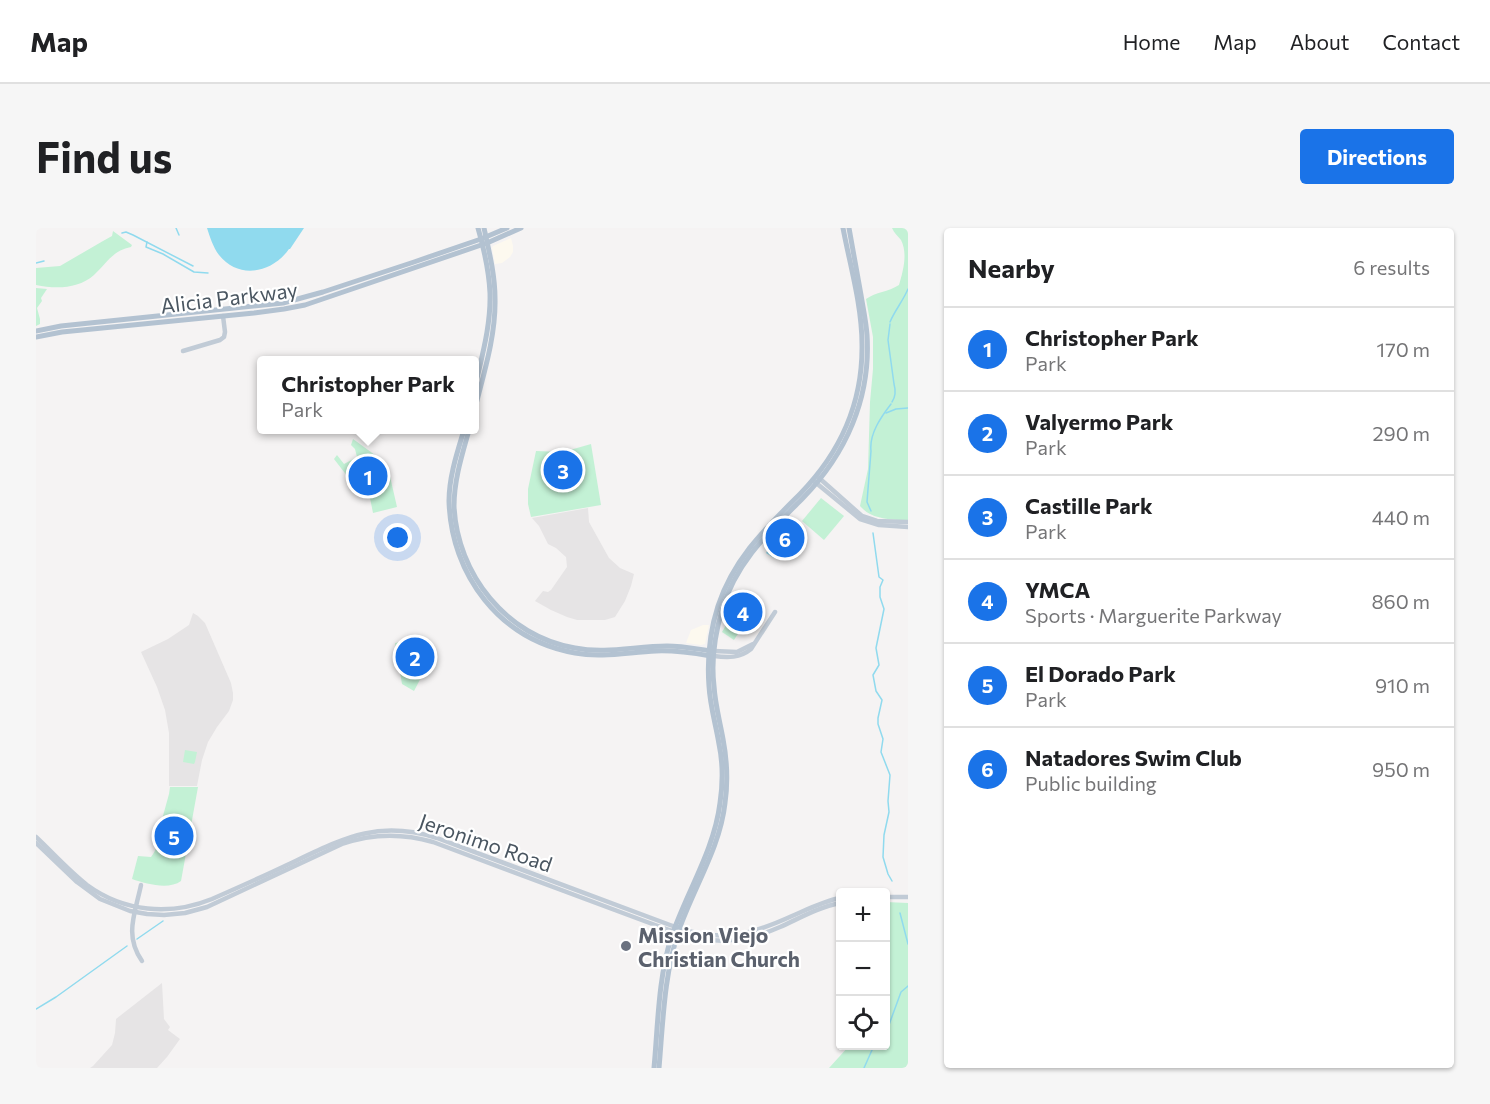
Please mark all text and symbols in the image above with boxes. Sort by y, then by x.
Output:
text: Map [30,24,88,58]
text: Home [1123,29,1180,54]
text: Map [1213,29,1257,54]
text: About [1290,29,1349,54]
text: Contact [1382,29,1460,54]
button: Directions [1300,129,1454,184]
text: Find us [36,130,172,182]
text: Nearby [968,252,1055,283]
text: 6 results [1353,255,1430,279]
street label: Alicia Parkway [159,276,299,318]
text: Christopher Park [1025,324,1199,351]
text: 1 [983,337,992,361]
text: 170 m [1377,337,1430,361]
text: Park [1025,351,1067,375]
popup [257,356,479,434]
text: Christopher Park [281,370,455,397]
text: Park [281,397,323,421]
text: Valyermo Park [1025,408,1173,435]
text: 2 [982,421,993,445]
text: 290 m [1372,421,1430,445]
text: Park [1025,435,1067,459]
pin: 3 [544,448,582,492]
pin: 1 [348,454,388,498]
text: Castille Park [1025,492,1153,519]
text: 3 [982,505,993,529]
text: 440 m [1372,505,1430,529]
pin: 6 [766,516,804,560]
text: Park [1025,519,1067,543]
your location [383,523,412,552]
text: YMCA [1025,576,1090,603]
text: 4 [981,589,994,613]
text: 860 m [1371,589,1430,613]
pin: 4 [724,590,762,634]
text: Sports · Marguerite Parkway [1025,603,1282,627]
pin: 2 [396,634,434,680]
text: El Dorado Park [1025,660,1176,687]
text: 5 [982,673,993,697]
text: 910 m [1375,673,1430,697]
text: Park [1025,687,1067,711]
text: Natadores Swim Club [1025,744,1242,771]
text: 6 [981,757,994,781]
text: 950 m [1372,757,1430,781]
text: Public building [1025,771,1157,795]
street label: Jeronimo Road [416,808,556,876]
pin: 5 [154,814,194,858]
map controls [836,888,890,1050]
button: + [836,888,890,942]
place label: Mission Viejo Christian Church [638,922,800,971]
marker: Mission Viejo Christian Church [619,939,633,953]
button: − [836,942,890,996]
button: locate [836,996,890,1050]

